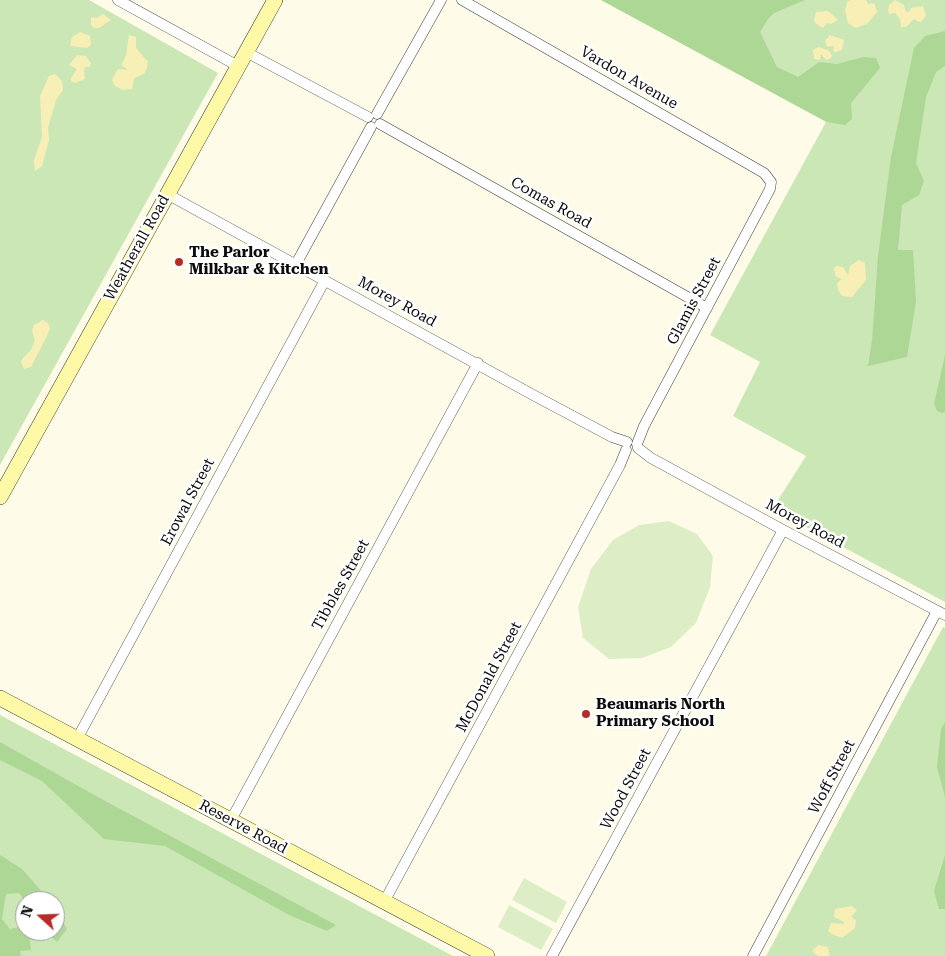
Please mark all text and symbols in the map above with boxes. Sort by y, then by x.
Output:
street label: Vardon Avenue [577,43,681,113]
street label: Comas Road [507,173,595,233]
street label: Weatherall Road [100,192,174,304]
place label: The Parlor Milkbar & Kitchen [189,244,329,279]
street label: Glamis Street [663,254,725,348]
marker: The Parlor Milkbar & Kitchen [173,256,185,268]
street label: Morey Road [355,273,439,331]
street label: Erowal Street [157,455,219,549]
street label: Morey Road [762,496,848,552]
street label: Tibbles Street [309,536,373,634]
street label: McDonald Street [452,619,526,735]
place label: Beaumaris North Primary School [596,696,725,731]
marker: Beaumaris North Primary School [580,708,592,720]
street label: Woff Street [805,737,859,817]
street label: Wood Street [597,745,655,833]
street label: Reserve Road [196,796,290,858]
north arrow [15,891,65,941]
text: N [17,903,36,919]

